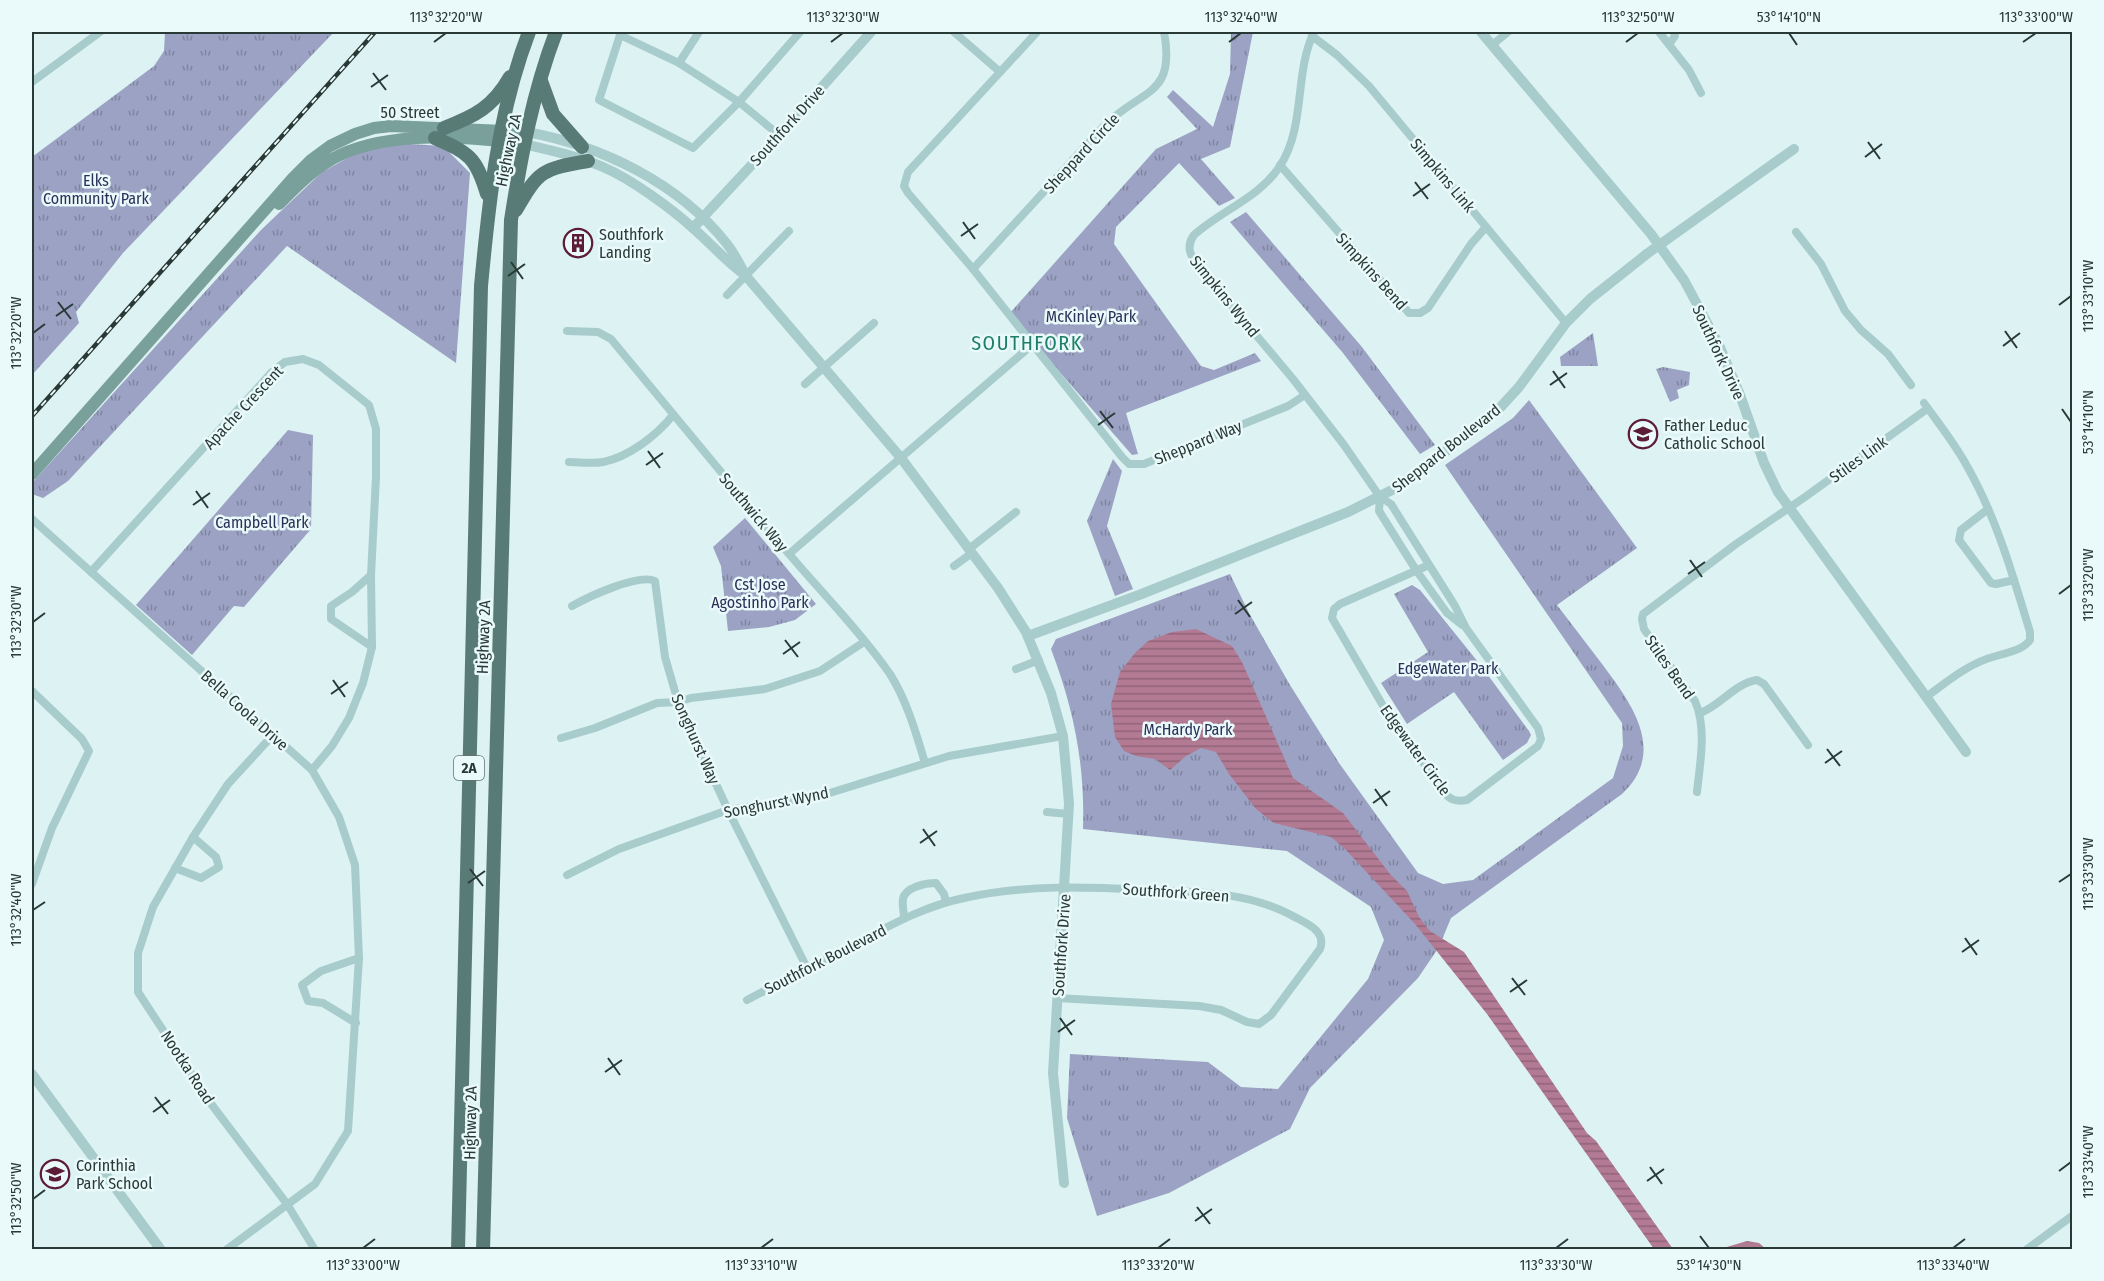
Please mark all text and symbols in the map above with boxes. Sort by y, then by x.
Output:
text: 113°32'20"W [410,8,482,26]
text: 113°32'30"W [807,8,879,26]
text: 113°32'40"W [1205,8,1277,26]
text: 113°32'50"W [1601,8,1675,26]
text: 53°14'10"N [1757,8,1821,26]
text: 113°33'00"W [1999,8,2073,26]
street label: Southfork Drive [746,81,829,170]
street label: 50 Street [381,103,440,122]
street label: Sheppard Circle [1039,109,1123,197]
street label: Highway 2A [492,111,526,188]
street label: Simpkins Link [1406,135,1479,216]
park label: Elks Community Park [43,171,150,208]
place label: Southfork Landing [599,225,664,262]
building icon: Southfork Landing [562,227,594,259]
street label: Simpkins Bend [1332,229,1411,314]
street label: Simpkins Wynd [1186,252,1263,341]
text: 113°33'10"W [2079,260,2097,332]
text: 113°32'20"W [7,297,25,369]
street label: Southfork Drive [1688,302,1749,403]
park label: McKinley Park [1046,307,1137,326]
district label: SOUTHFORK [971,331,1083,355]
street label: Apache Crescent [200,361,287,453]
text: 53°14'10"N [2079,390,2097,454]
street label: Sheppard Boulevard [1388,400,1504,497]
street label: Sheppard Way [1152,416,1246,469]
place label: Father Leduc Catholic School [1664,416,1765,453]
school or university icon: Father Leduc Catholic School [1627,418,1659,450]
street label: Stiles Link [1826,432,1891,487]
street label: Southwick Way [715,469,793,556]
park label: Campbell Park [215,513,309,532]
text: 113°33'20"W [2079,548,2097,622]
park label: Cst Jose Agostinho Park [711,575,809,612]
text: 113°32'30"W [7,586,25,658]
street label: Highway 2A [473,599,494,674]
street label: Stiles Bend [1641,632,1698,703]
park label: EdgeWater Park [1398,659,1499,678]
street label: Bella Coola Drive [197,666,292,755]
street label: Songhurst Way [667,691,724,788]
street label: Edgewater Circle [1376,701,1455,799]
park label: McHardy Park [1144,720,1233,739]
road number: 2A [454,756,484,780]
street label: Songhurst Wynd [722,783,830,822]
text: 113°33'30"W [2079,837,2097,911]
text: 113°32'40"W [7,874,25,946]
street label: Southfork Green [1122,879,1230,906]
street label: Southfork Drive [1048,893,1075,997]
street label: Southfork Boulevard [761,920,889,998]
street label: Nootka Road [157,1027,218,1108]
street label: Highway 2A [460,1085,481,1160]
text: 113°33'40"W [2079,1125,2097,1199]
place label: Corinthia Park School [76,1156,152,1193]
school or university icon: Corinthia Park School [39,1158,71,1190]
text: 113°32'50"W [7,1162,25,1236]
text: 113°33'00"W [326,1256,400,1274]
text: 113°33'10"W [725,1256,797,1274]
text: 113°33'20"W [1121,1256,1195,1274]
text: 113°33'30"W [1519,1256,1593,1274]
text: 53°14'30"N [1676,1256,1742,1274]
text: 113°33'40"W [1916,1256,1990,1274]

